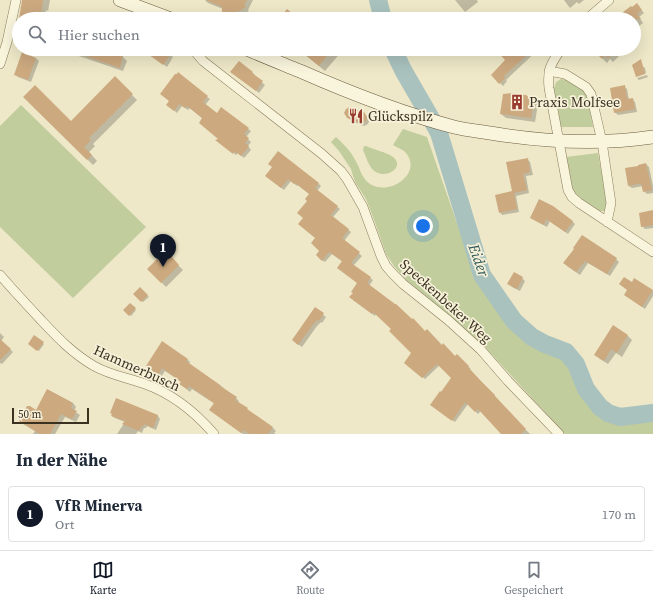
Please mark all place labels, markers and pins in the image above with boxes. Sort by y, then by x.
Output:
place label: Praxis Molfsee [529,92,620,112]
building icon: Praxis Molfsee [508,93,526,111]
place label: Glückspilz [368,106,433,126]
restaurant icon: Glückspilz [347,107,365,125]
pin: 1 [150,234,176,267]

